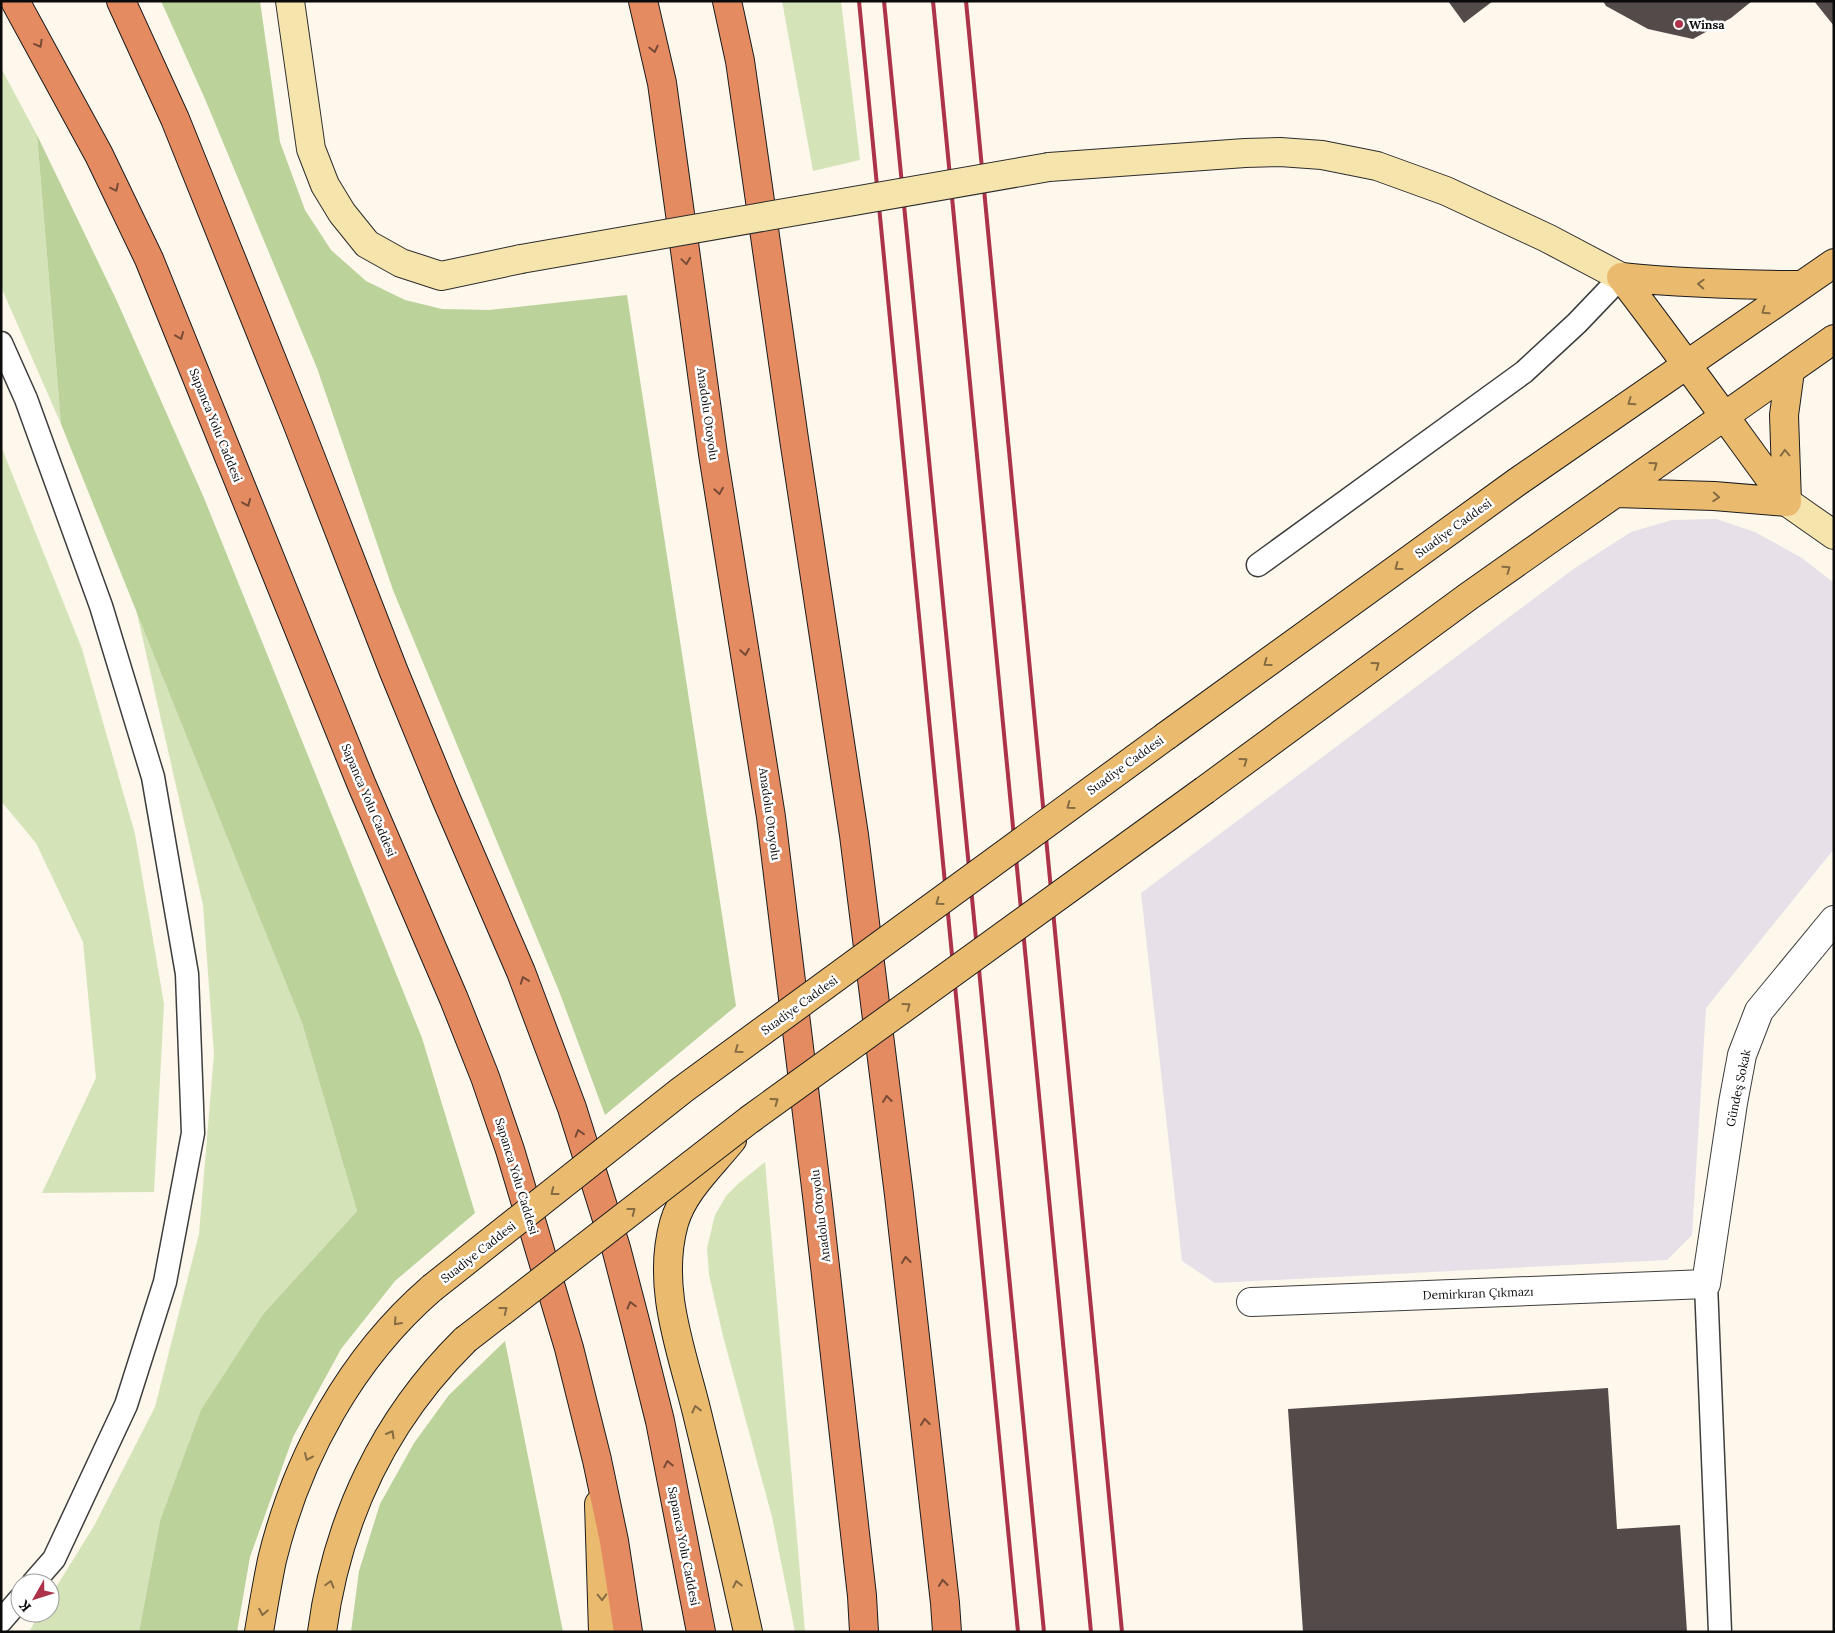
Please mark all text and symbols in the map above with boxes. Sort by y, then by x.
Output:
place label: Winsa [1689,17,1725,32]
marker: Winsa [1673,18,1685,30]
one-way arrow [33,39,43,48]
one-way arrow [648,44,659,53]
one-way arrow [109,183,119,192]
one-way arrow [681,257,691,265]
one-way arrow [1696,278,1704,289]
one-way arrow [1761,305,1771,314]
one-way arrow [174,332,184,340]
street label: Sapanca Yolu Caddesi [186,366,246,484]
street label: Anadolu Otoyolu [694,366,722,461]
one-way arrow [1627,396,1636,406]
one-way arrow [1780,449,1790,457]
one-way arrow [1648,462,1658,471]
one-way arrow [714,487,724,496]
one-way arrow [1712,491,1720,502]
street label: Suadiye Caddesi [1412,495,1494,561]
one-way arrow [241,499,251,507]
one-way arrow [1395,562,1404,570]
one-way arrow [1501,566,1511,575]
one-way arrow [739,647,749,656]
one-way arrow [1263,657,1273,666]
one-way arrow [1370,662,1380,671]
street label: Suadiye Caddesi [1084,732,1166,798]
street label: Sapanca Yolu Caddesi [338,741,400,859]
one-way arrow [1239,758,1248,767]
street label: Anadolu Otoyolu [756,766,784,861]
one-way arrow [1066,800,1076,809]
one-way arrow [935,896,945,905]
street label: Suadiye Caddesi [758,972,840,1038]
one-way arrow [520,976,530,985]
one-way arrow [901,1003,910,1012]
one-way arrow [734,1044,744,1053]
street label: Gündeş Sokak [1722,1047,1754,1128]
one-way arrow [882,1095,893,1103]
one-way arrow [769,1098,779,1107]
street label: Sapanca Yolu Caddesi [492,1116,542,1236]
one-way arrow [575,1129,585,1138]
street label: Anadolu Otoyolu [807,1169,833,1264]
one-way arrow [551,1186,560,1194]
one-way arrow [626,1208,635,1216]
street label: Suadiye Caddesi [438,1218,518,1286]
one-way arrow [901,1256,912,1264]
street label: Demirkıran Çıkmazı [1422,1284,1534,1302]
one-way arrow [626,1301,637,1310]
one-way arrow [498,1307,507,1316]
one-way arrow [394,1316,403,1325]
one-way arrow [691,1404,702,1413]
one-way arrow [920,1417,931,1425]
one-way arrow [384,1430,394,1439]
one-way arrow [304,1452,315,1461]
one-way arrow [663,1459,674,1468]
street label: Sapanca Yolu Caddesi [665,1485,703,1607]
north arrow [10,1573,60,1623]
one-way arrow [938,1579,949,1587]
one-way arrow [325,1580,335,1588]
one-way arrow [732,1580,743,1589]
one-way arrow [597,1593,607,1601]
text: K [15,1597,35,1616]
one-way arrow [258,1608,268,1617]

